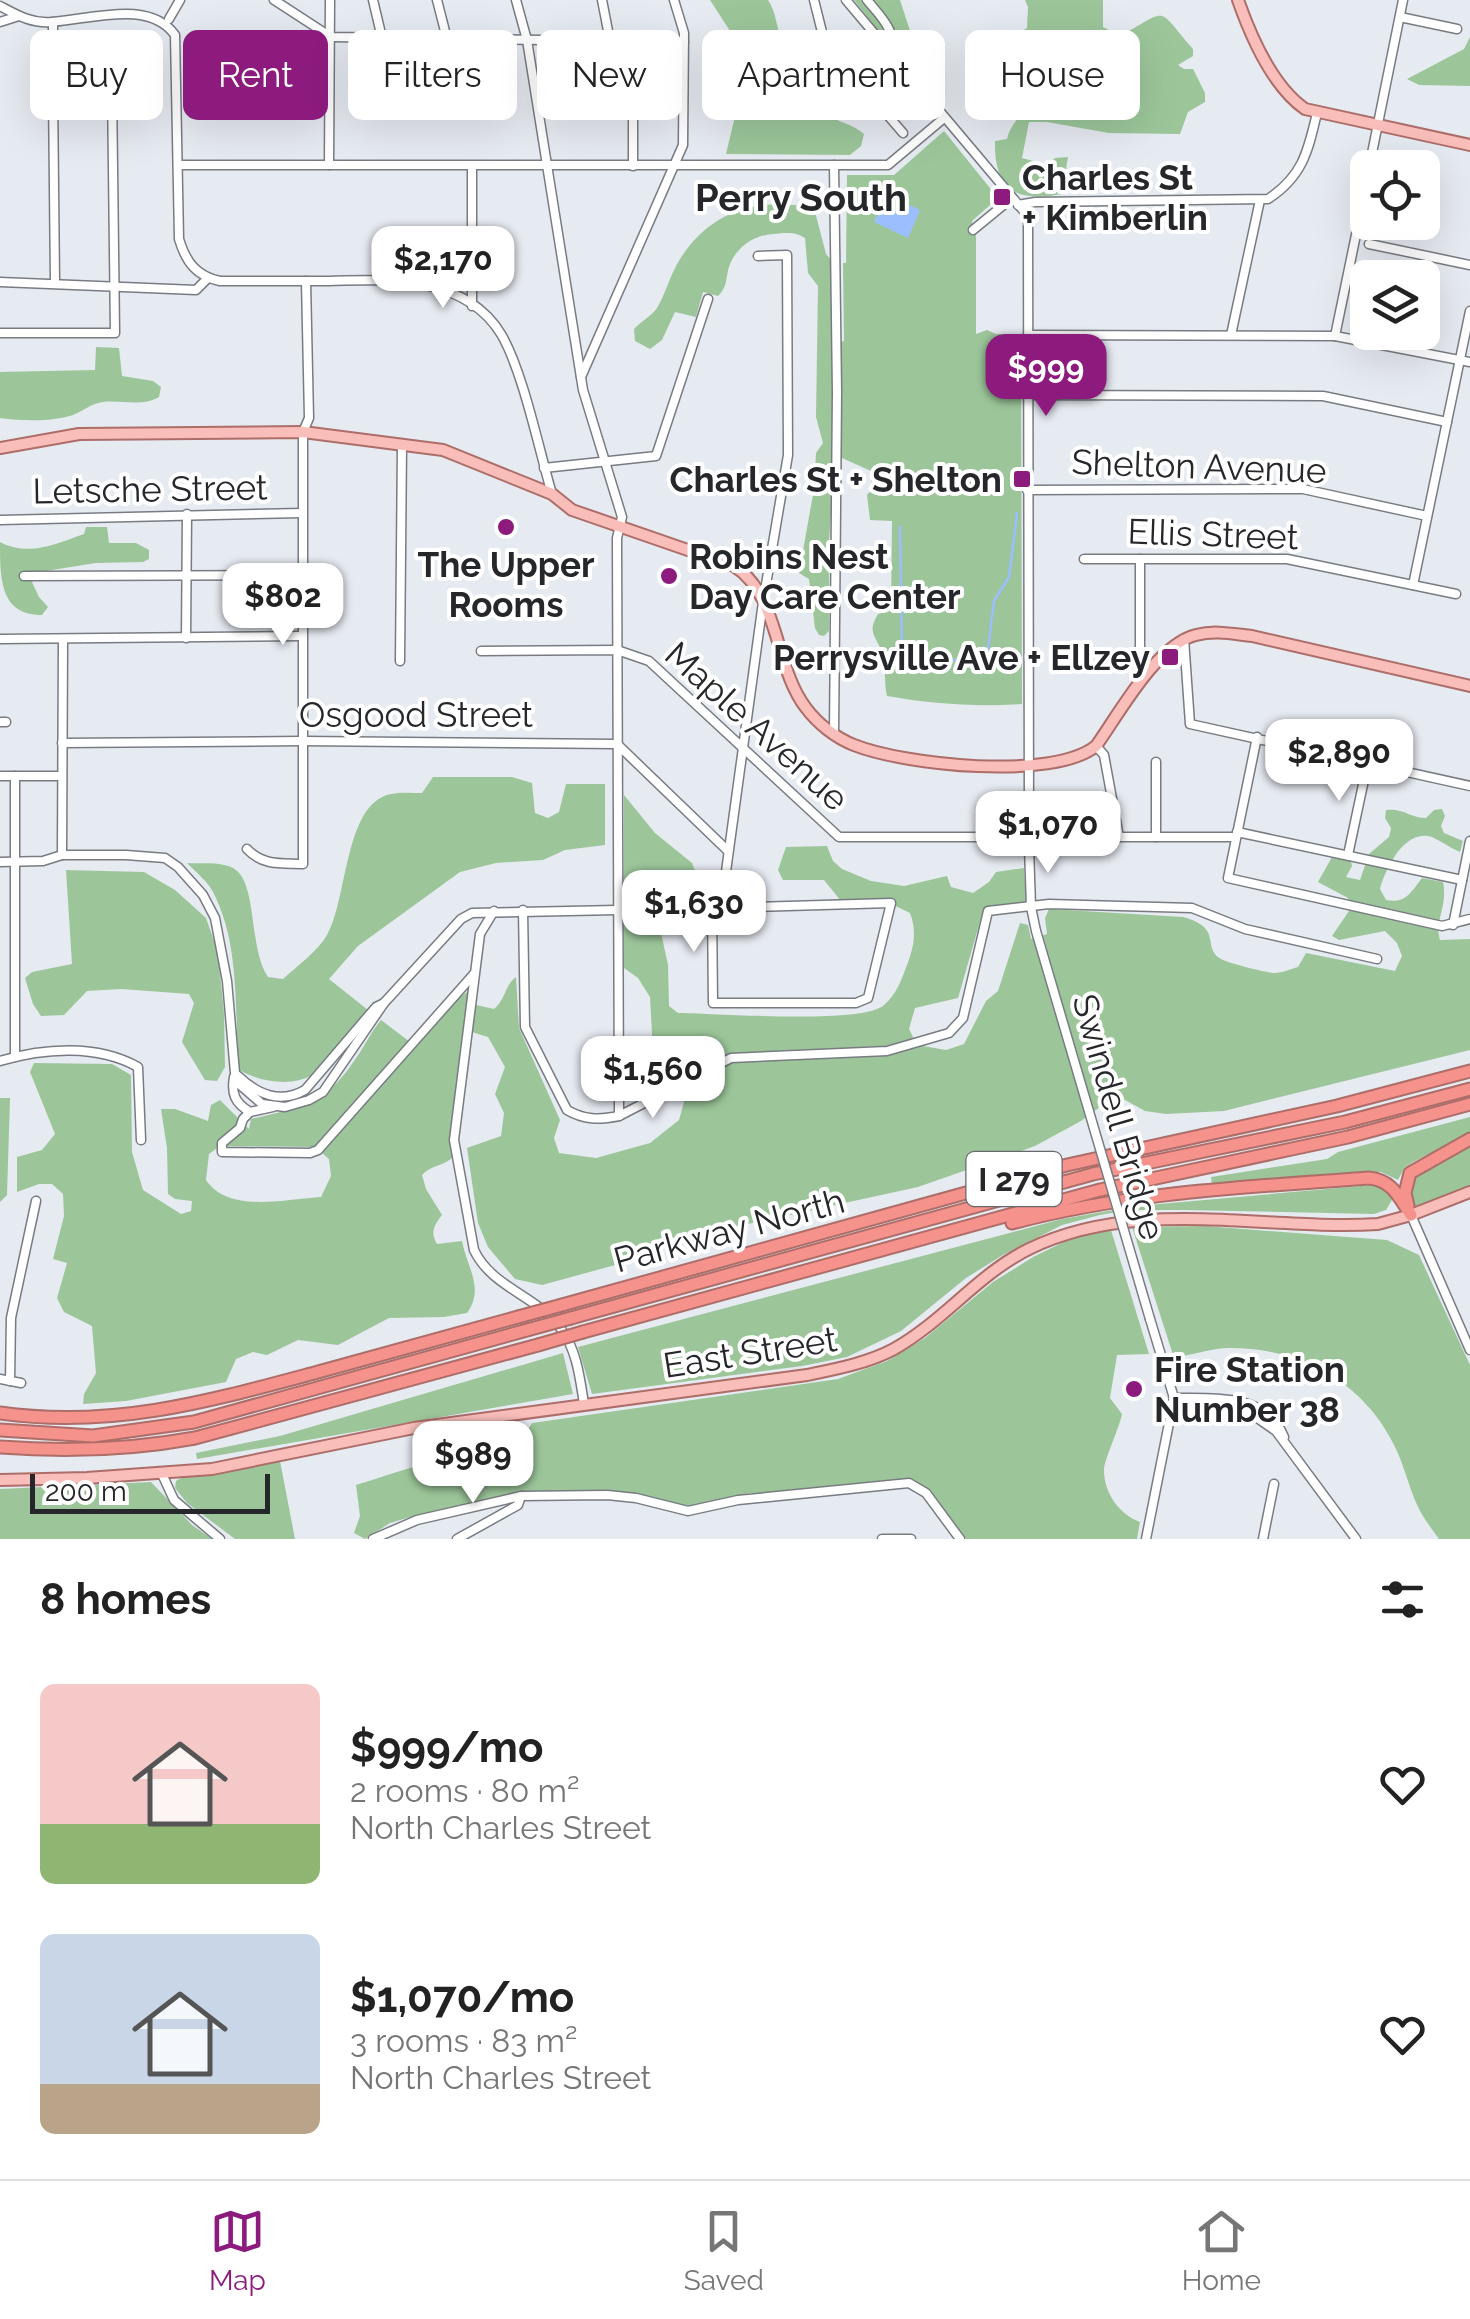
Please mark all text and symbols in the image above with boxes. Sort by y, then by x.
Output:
chip: Buy [30,30,163,120]
chip: Rent [183,30,328,120]
chip: Filters [348,30,517,120]
chip: New [537,30,682,120]
chip: Apartment [702,30,945,120]
chip: House [965,30,1140,120]
map controls [1350,150,1440,350]
button: locate [1350,150,1440,240]
place label: Charles St + Kimberlin [1022,157,1208,238]
district label: Perry South [695,175,907,220]
marker: Charles St + Kimberlin [991,186,1013,208]
pin: $2,170 [362,226,524,311]
text: $2,170 [393,240,493,277]
button: layers [1350,260,1440,350]
pin: $999 [987,334,1105,419]
text: $999 [1008,348,1084,385]
street label: Shelton Avenue [1071,441,1327,491]
place label: Charles St + Shelton [670,459,1002,500]
street label: Letsche Street [32,466,268,512]
marker: Charles St + Shelton [1011,468,1033,490]
street label: Ellis Street [1127,511,1299,557]
marker: The Upper Rooms [495,516,517,538]
place label: Robins Nest Day Care Center [689,536,961,617]
place label: The Upper Rooms [418,544,595,625]
pin: $802 [224,563,342,648]
marker: Robins Nest Day Care Center [658,565,680,587]
text: $802 [244,577,322,614]
street label: Maple Avenue [657,633,857,819]
place label: Perrysville Ave + Ellzey [773,637,1150,678]
marker: Perrysville Ave + Ellzey [1159,646,1181,668]
street label: Osgood Street [299,694,533,735]
pin: $2,890 [1258,719,1420,804]
text: $2,890 [1287,733,1391,770]
pin: $1,070 [967,791,1129,876]
text: $1,070 [998,805,1098,842]
pin: $1,630 [613,870,775,955]
text: $1,630 [644,884,744,921]
street label: Swindell Bridge [1064,989,1174,1245]
pin: $1,560 [572,1036,734,1121]
text: $1,560 [603,1050,703,1087]
road number: I 279 [966,1152,1062,1206]
street label: Parkway North [609,1180,849,1280]
street label: East Street [660,1318,840,1386]
place label: Fire Station Number 38 [1154,1349,1345,1430]
marker: Fire Station Number 38 [1123,1378,1145,1400]
pin: $989 [414,1421,532,1506]
text: $989 [434,1435,512,1472]
scale bar [30,1469,270,1514]
text: 200 m [45,1475,127,1508]
icon: filters [1375,1572,1430,1627]
text: 8 homes [40,1575,211,1624]
text: $999/mo [350,1723,543,1772]
icon: home [120,1724,240,1844]
icon: heart [1375,1757,1430,1812]
text: 2 rooms · 80 m² [350,1772,579,1809]
text: North Charles Street [350,1809,651,1846]
text: $1,070/mo [350,1973,574,2022]
icon: home [120,1974,240,2094]
icon: heart [1375,2007,1430,2062]
text: 3 rooms · 83 m² [350,2022,577,2059]
text: North Charles Street [350,2059,651,2096]
tab: Map [209,2204,266,2297]
tab: Saved [684,2204,764,2297]
tab: Home [1182,2204,1261,2297]

